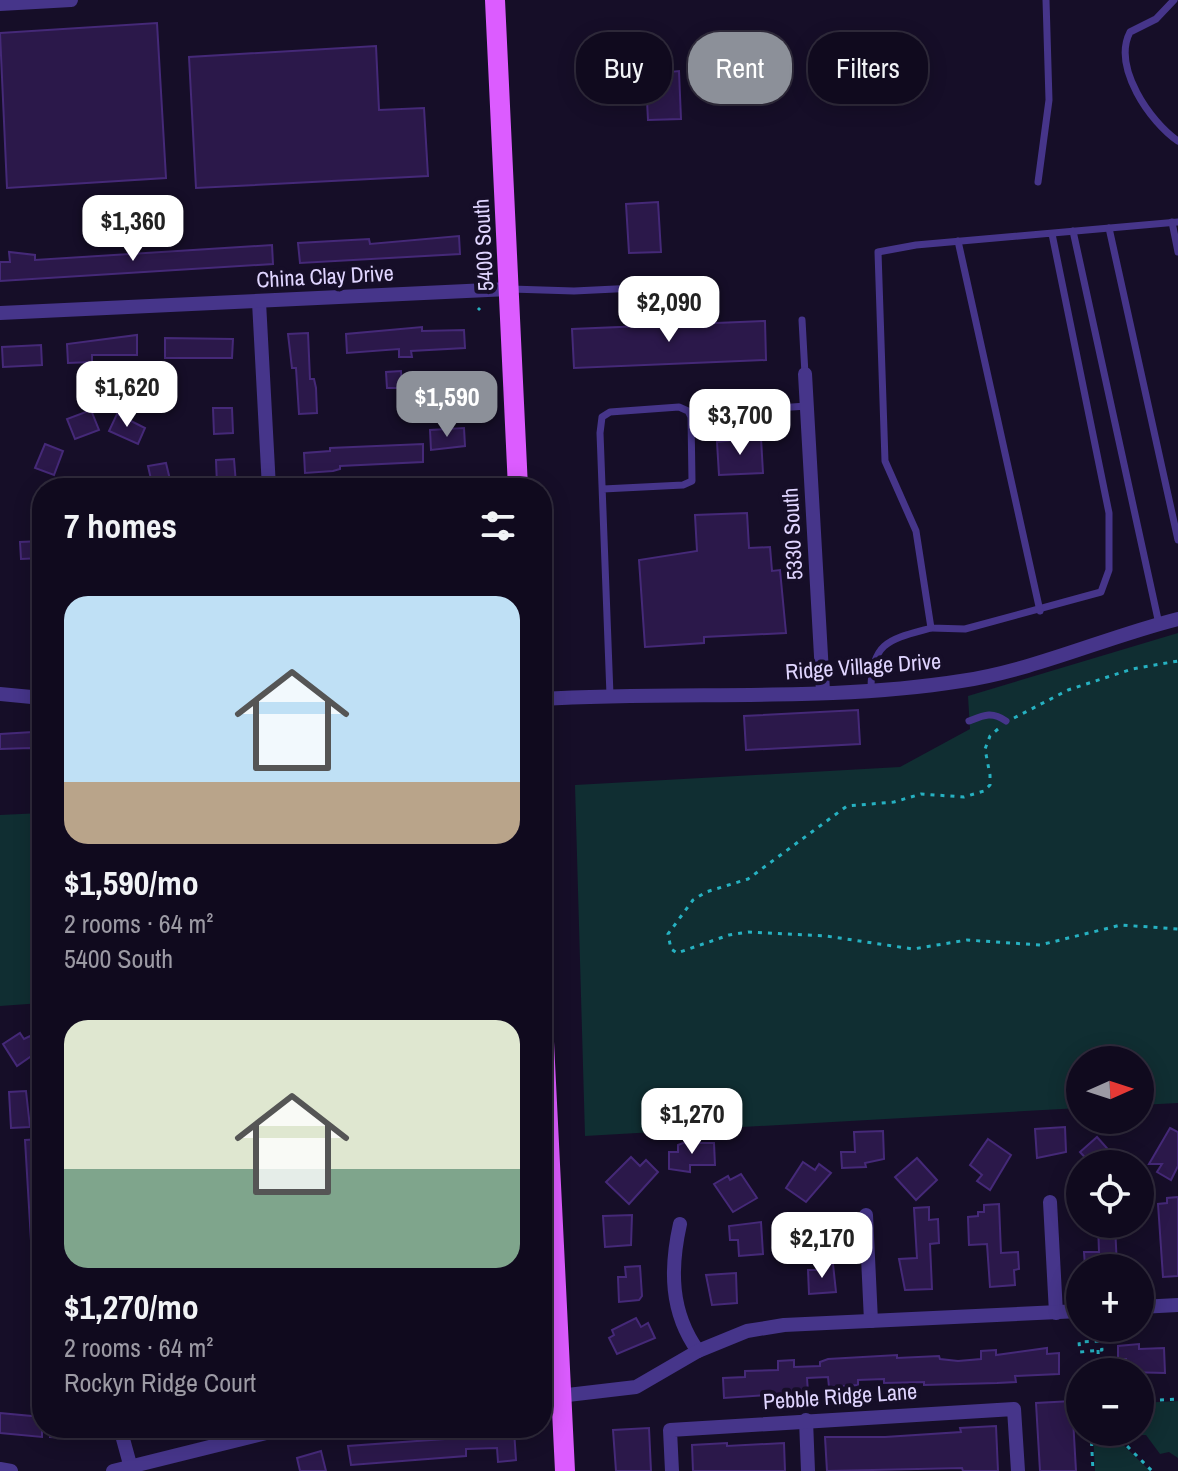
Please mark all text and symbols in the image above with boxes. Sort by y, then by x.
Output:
chip: Buy [576,32,672,104]
chip: Rent [688,32,792,104]
chip: Filters [808,32,928,104]
pin: $1,360 [68,195,198,263]
street label: 5400 South [466,198,500,292]
text: $1,360 [100,203,166,238]
street label: China Clay Drive [256,257,394,295]
pin: $2,090 [604,276,734,344]
text: $2,090 [636,284,702,319]
pin: $1,620 [62,361,192,429]
text: $1,620 [94,369,160,404]
pin: $1,590 [382,371,512,439]
text: $1,590 [414,379,480,414]
pin: $3,700 [675,389,805,457]
text: $3,700 [707,397,773,432]
street label: 5330 South [775,487,809,581]
text: 7 homes [64,503,177,549]
icon: filters [476,504,520,548]
street label: Ridge Village Drive [784,646,942,686]
icon: home [220,648,364,792]
text: $1,590/mo [64,860,199,906]
text: 2 rooms · 64 m² [64,906,213,941]
text: 5400 South [64,941,173,976]
north arrow [1066,1046,1154,1134]
map controls [1066,1046,1154,1446]
icon: home [220,1072,364,1216]
pin: $1,270 [627,1088,757,1156]
text: $1,270 [659,1096,725,1131]
button: locate [1066,1150,1154,1238]
pin: $2,170 [757,1212,887,1280]
text: $2,170 [789,1220,855,1255]
button: + [1066,1254,1154,1342]
text: $1,270/mo [64,1284,199,1330]
text: 2 rooms · 64 m² [64,1330,213,1365]
button: − [1066,1358,1154,1446]
text: Rockyn Ridge Court [64,1365,256,1400]
street label: Pebble Ridge Lane [762,1376,918,1416]

